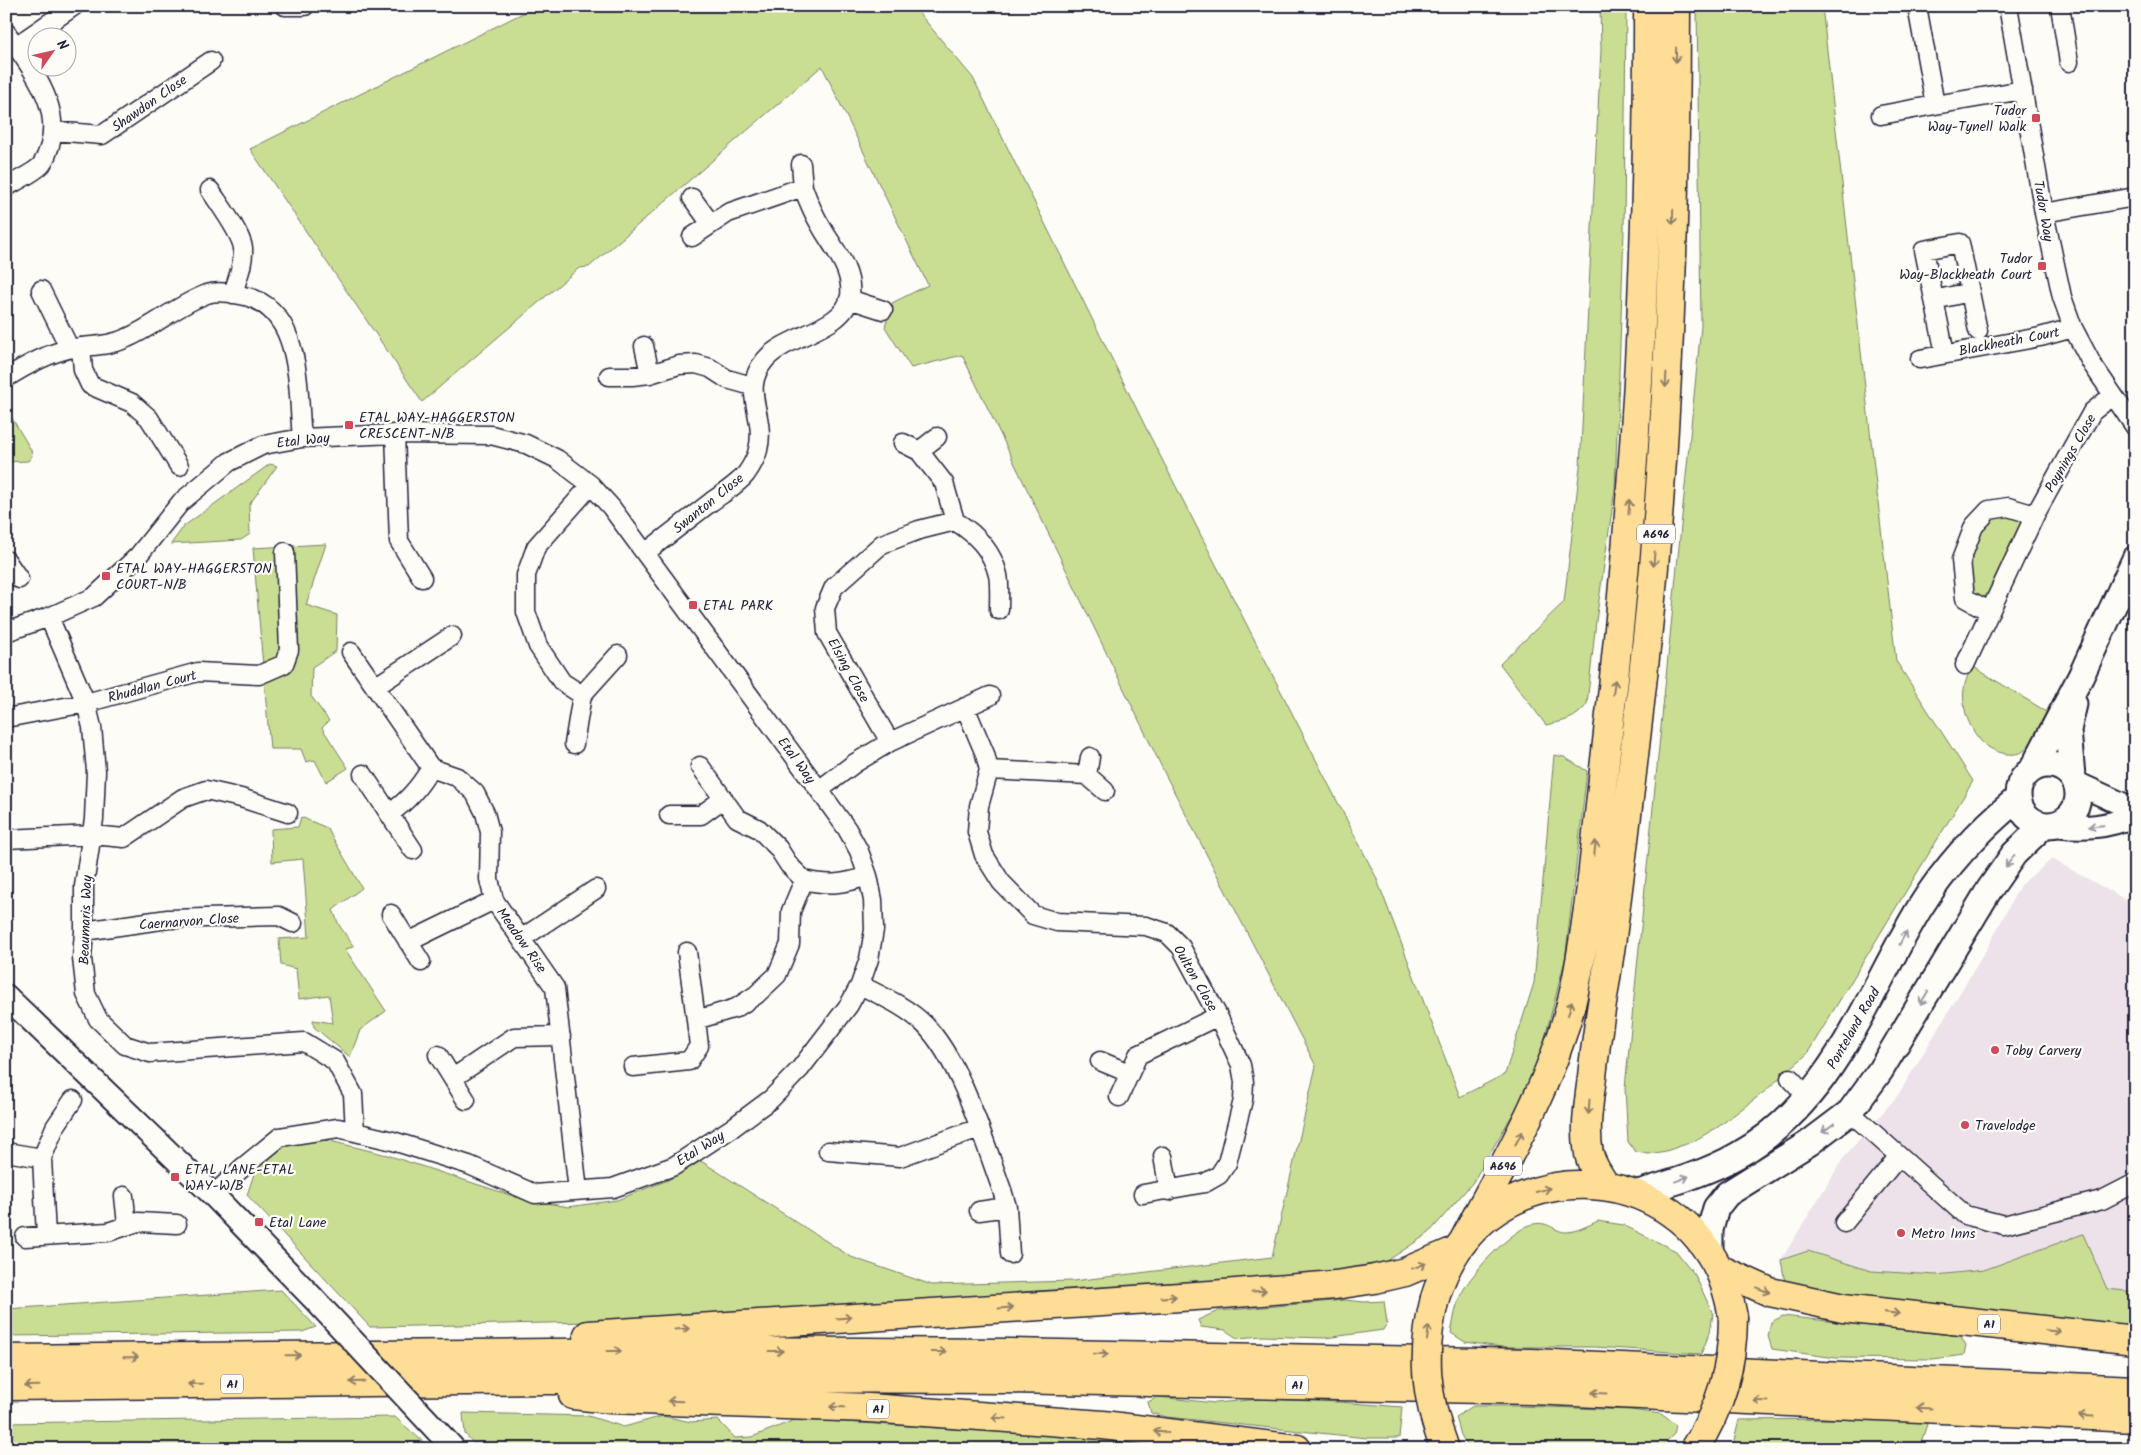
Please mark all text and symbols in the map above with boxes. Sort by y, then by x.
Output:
north arrow [28,28,78,78]
text: N [50,35,74,55]
one-way arrow [1671,46,1681,63]
street label: Shawdon Close [107,69,192,138]
place label: Tudor Way-Tynell Walk [1928,100,2027,138]
marker: Tudor Way-Tynell Walk [2030,112,2042,124]
street label: Tudor Way [2027,179,2059,244]
one-way arrow [1668,209,1678,225]
place label: Tudor Way-Blackheath Court [1899,248,2033,286]
marker: Tudor Way-Blackheath Court [2036,260,2048,272]
street label: Blackheath Court [1957,321,2062,363]
one-way arrow [1662,372,1671,388]
place label: ETAL WAY-HAGGERSTON CRESCENT-N/B [359,407,515,445]
street label: Poynings Close [2039,410,2103,497]
marker: ETAL WAY-HAGGERSTON CRESCENT-N/B [343,419,355,431]
street label: Etal Way [275,427,331,455]
street label: Swanton Close [668,468,750,539]
one-way arrow [1625,500,1634,516]
road number: A696 [1637,524,1675,544]
one-way arrow [1650,551,1659,567]
place label: ETAL WAY-HAGGERSTON COURT-N/B [116,558,272,596]
marker: ETAL WAY-HAGGERSTON COURT-N/B [100,570,112,582]
place label: ETAL PARK [703,595,774,617]
marker: ETAL PARK [687,599,699,611]
street label: Elsing Close [821,634,875,708]
street label: Rhuddlan Court [105,664,200,709]
one-way arrow [1609,679,1619,695]
street label: Etal Way [772,733,821,789]
one-way arrow [2088,821,2104,831]
one-way arrow [1590,840,1600,856]
one-way arrow [2004,853,2015,867]
street label: Beaumaris Way [73,874,99,965]
street label: Meadow Rise [490,903,552,979]
street label: Caernarvon Close [138,907,241,936]
one-way arrow [1898,931,1908,946]
street label: Oulton Close [1167,941,1224,1017]
street label: Ponteland Road [1822,983,1887,1074]
one-way arrow [1918,991,1928,1005]
one-way arrow [1565,1001,1575,1017]
place label: Toby Carvery [2005,1040,2082,1062]
marker: Toby Carvery [1989,1044,2001,1056]
one-way arrow [1584,1098,1593,1114]
place label: Travelodge [1975,1115,2036,1137]
marker: Travelodge [1959,1119,1971,1131]
one-way arrow [1821,1123,1835,1133]
street label: Etal Way [672,1125,729,1172]
one-way arrow [1514,1130,1524,1145]
road number: A696 [1484,1156,1522,1176]
place label: ETAL LANE-ETAL WAY-W/B [185,1159,295,1197]
marker: ETAL LANE-ETAL WAY-W/B [169,1171,181,1183]
one-way arrow [1674,1173,1689,1182]
one-way arrow [1534,1185,1550,1194]
place label: Etal Lane [269,1212,327,1234]
marker: Etal Lane [253,1216,265,1228]
place label: Metro Inns [1911,1223,1976,1245]
marker: Metro Inns [1895,1227,1907,1239]
one-way arrow [1411,1261,1427,1270]
one-way arrow [1755,1285,1770,1295]
one-way arrow [1251,1286,1267,1295]
one-way arrow [1160,1293,1176,1302]
one-way arrow [998,1303,1014,1312]
one-way arrow [1884,1308,1900,1318]
one-way arrow [836,1314,852,1323]
road number: A1 [1978,1315,2000,1334]
one-way arrow [674,1324,690,1333]
one-way arrow [1423,1325,1433,1341]
one-way arrow [2045,1326,2061,1336]
one-way arrow [768,1346,784,1356]
one-way arrow [605,1347,621,1356]
one-way arrow [930,1347,946,1357]
one-way arrow [284,1350,301,1360]
one-way arrow [1093,1350,1109,1359]
one-way arrow [122,1352,138,1362]
road number: A1 [221,1375,243,1394]
road number: A1 [1286,1376,1308,1394]
one-way arrow [349,1377,366,1387]
one-way arrow [187,1379,203,1389]
one-way arrow [24,1381,40,1391]
one-way arrow [1591,1389,1607,1398]
one-way arrow [1754,1396,1770,1405]
one-way arrow [667,1397,683,1406]
road number: A1 [867,1400,889,1418]
one-way arrow [830,1402,846,1412]
one-way arrow [1916,1404,1932,1413]
one-way arrow [2078,1411,2094,1420]
one-way arrow [992,1413,1008,1422]
one-way arrow [1154,1427,1170,1437]

